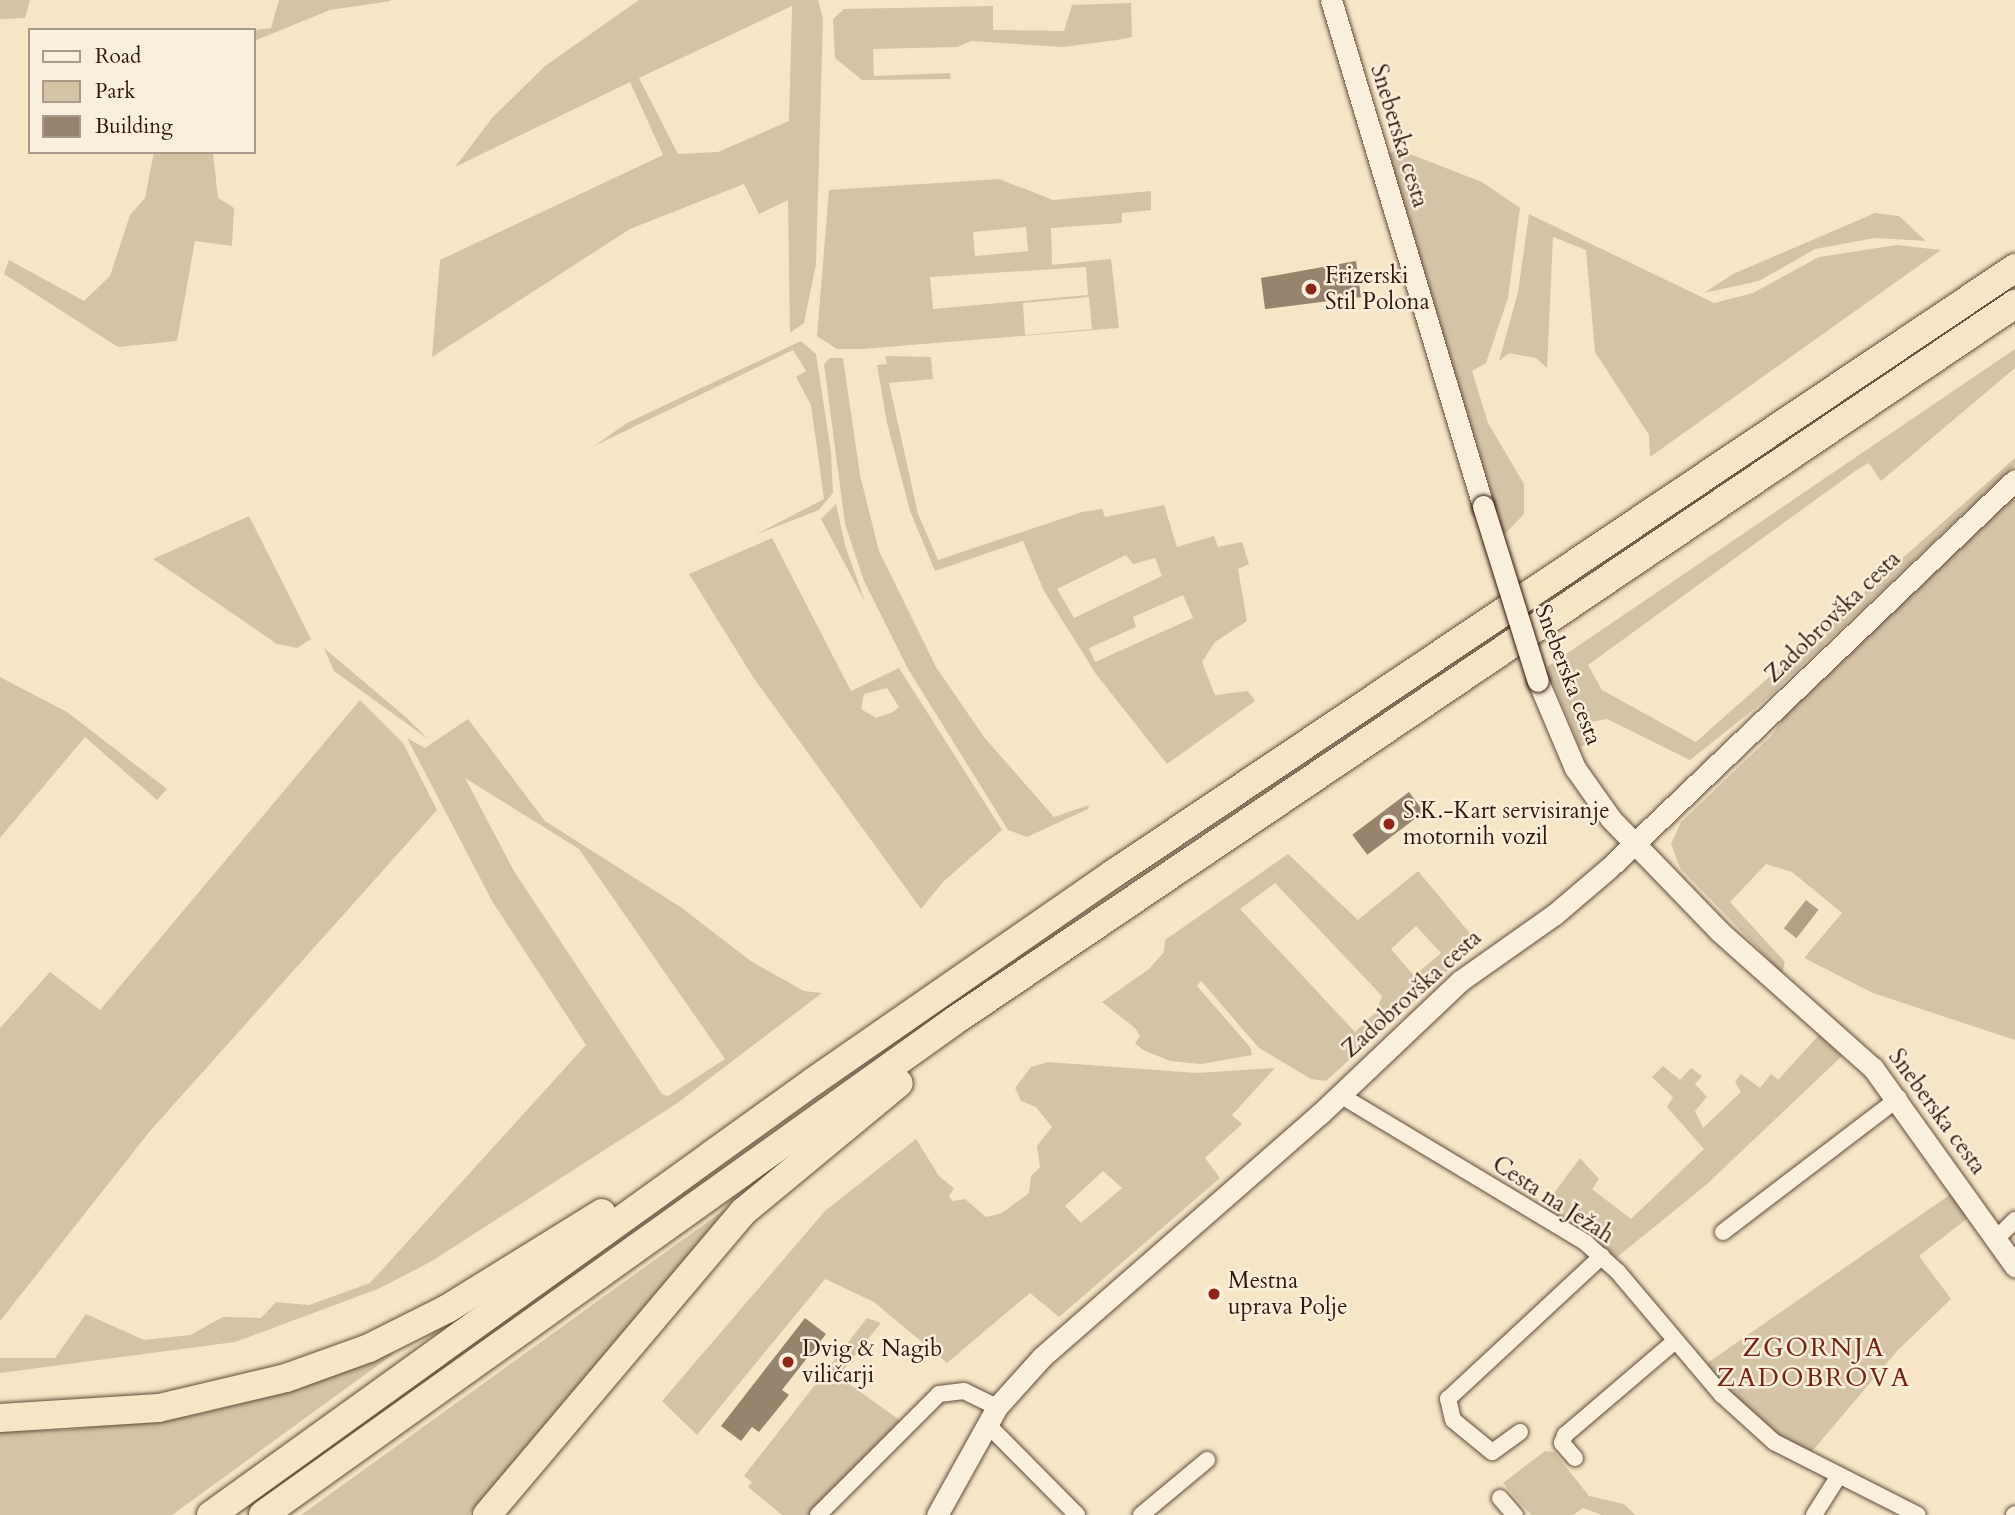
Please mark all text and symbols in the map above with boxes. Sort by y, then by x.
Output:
legend [28,28,256,154]
text: Road [95,42,141,71]
street label: Sneberska cesta [1364,61,1434,211]
text: Park [95,77,135,106]
text: Building [95,112,173,141]
place label: Frizerski Stil Polona [1325,262,1430,316]
marker: Frizerski Stil Polona [1303,281,1319,297]
street label: Zadobrovška cesta [1759,545,1907,689]
street label: Sneberska cesta [1529,601,1607,749]
place label: S.K.-Kart servisiranje motornih vozil [1403,797,1610,851]
marker: S.K.-Kart servisiranje motornih vozil [1381,816,1397,832]
street label: Zadobrovška cesta [1337,924,1487,1064]
street label: Sneberska cesta [1882,1044,1992,1180]
street label: Cesta na Ježah [1487,1150,1619,1250]
place label: Mestna uprava Polje [1228,1267,1348,1321]
marker: Mestna uprava Polje [1206,1286,1222,1302]
district label: ZGORNJA ZADOBROVA [1718,1332,1910,1394]
place label: Dvig & Nagib viličarji [802,1335,942,1389]
marker: Dvig & Nagib viličarji [780,1354,796,1370]

